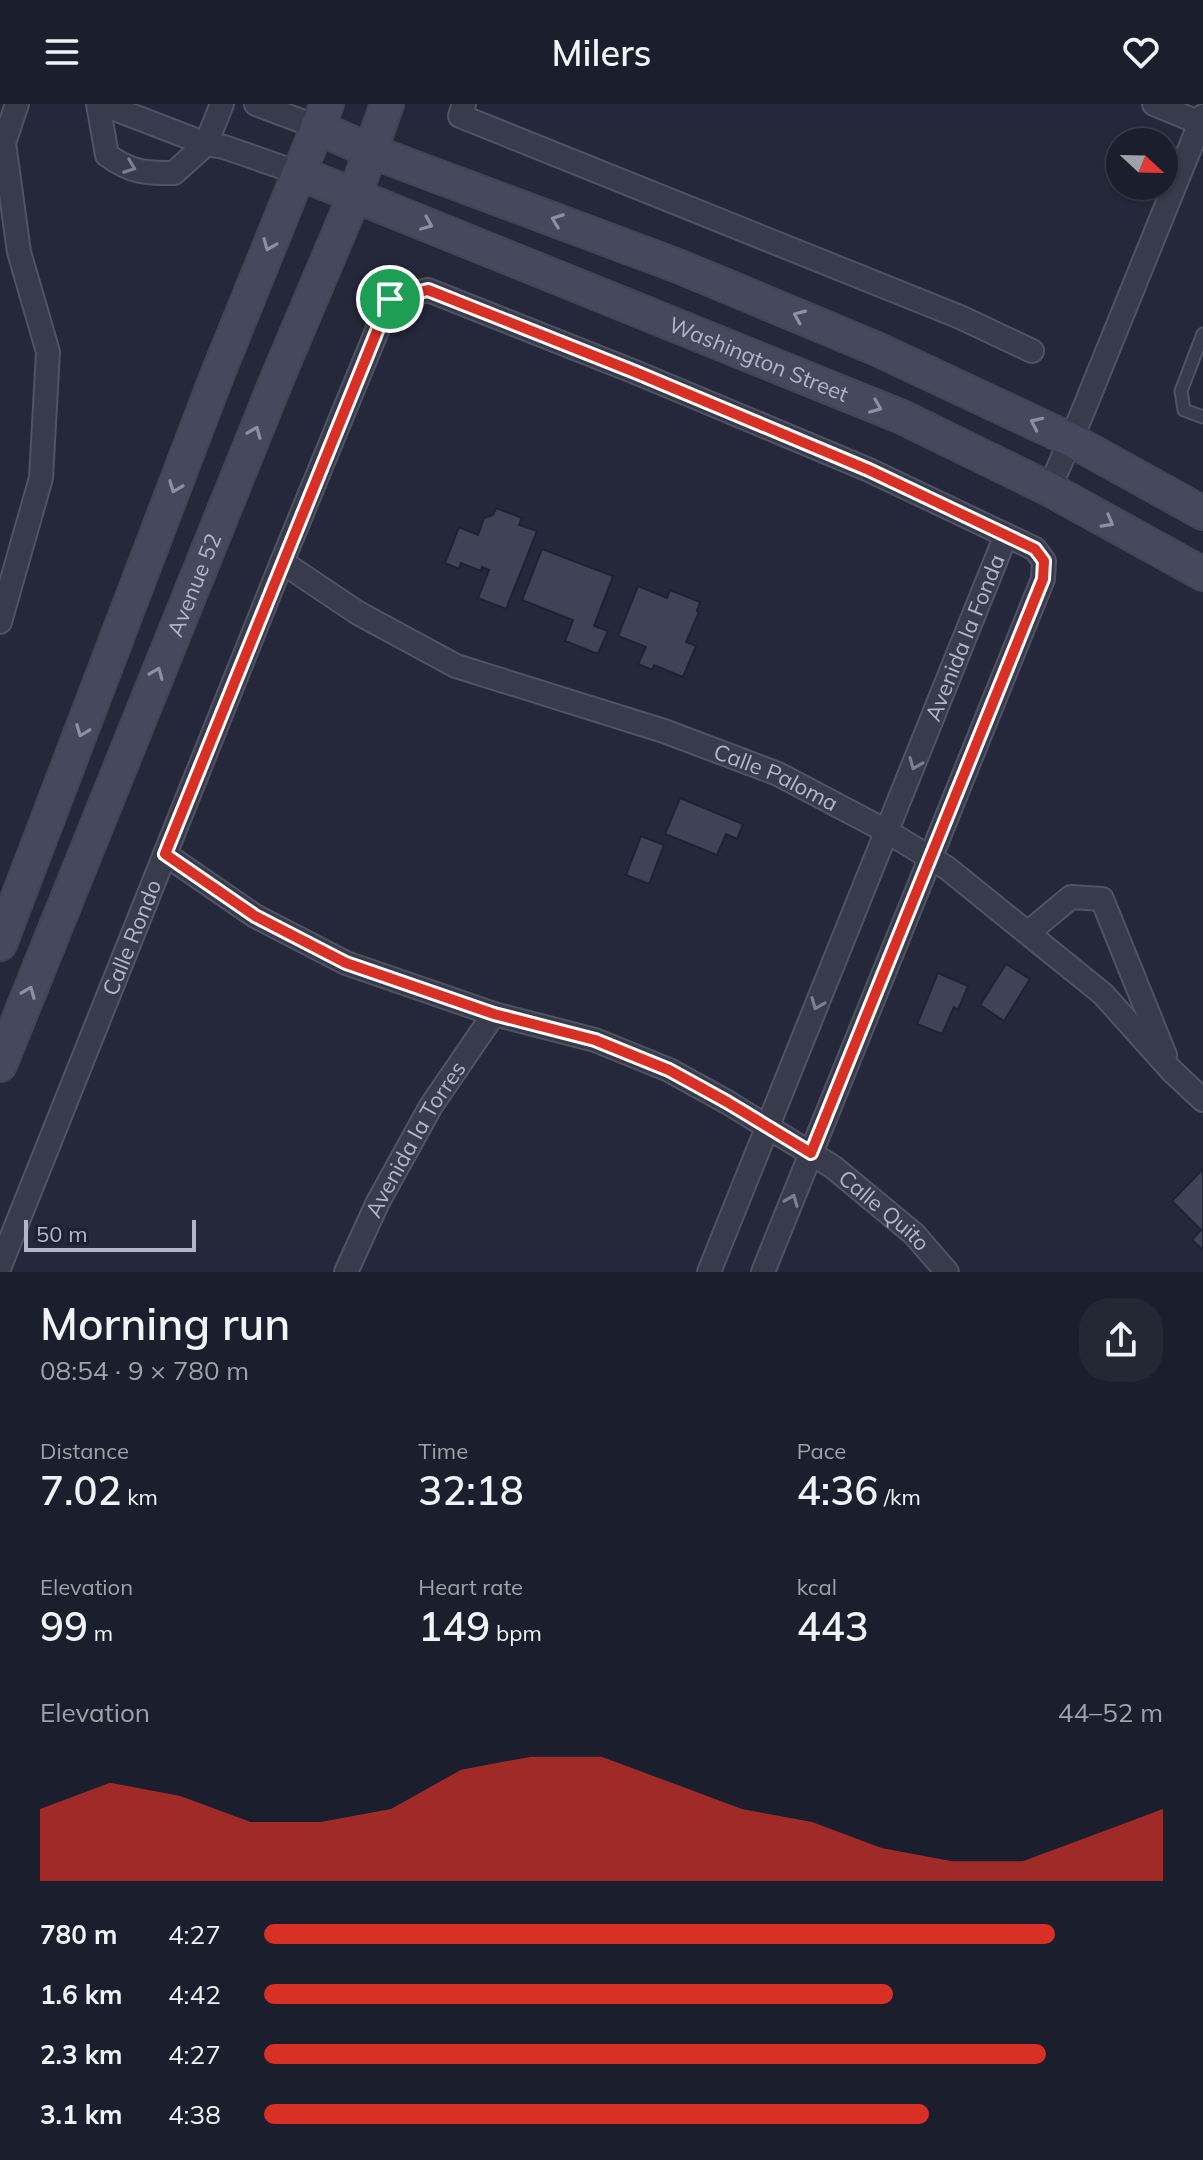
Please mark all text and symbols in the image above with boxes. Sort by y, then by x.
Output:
icon: menu [40,30,84,74]
text: Milers [551,30,652,75]
icon: heart [1119,30,1163,74]
north arrow [1106,128,1178,200]
map controls [1106,128,1178,200]
one-way arrow [122,157,136,174]
one-way arrow [419,214,433,231]
one-way arrow [551,214,565,230]
one-way arrow [262,237,279,251]
pin [356,265,424,333]
icon: arrive [368,277,412,321]
one-way arrow [793,309,807,326]
street label: Washington Street [665,310,853,408]
one-way arrow [868,397,882,414]
one-way arrow [1029,417,1044,433]
one-way arrow [246,426,262,440]
one-way arrow [168,480,185,494]
one-way arrow [1100,512,1114,528]
street label: Avenue 52 [161,529,227,640]
street label: Avenida la Fonda [919,550,1011,725]
one-way arrow [148,667,164,681]
one-way arrow [76,723,92,737]
street label: Calle Paloma [710,737,843,817]
one-way arrow [908,756,925,770]
street label: Calle Rondo [96,875,167,999]
one-way arrow [19,986,36,1000]
one-way arrow [811,996,827,1011]
street label: Avenida la Torres [359,1055,472,1222]
street label: Calle Quito [833,1163,936,1256]
one-way arrow [782,1194,799,1208]
scale bar [24,1216,196,1252]
text: 50 m [36,1220,87,1248]
text: Morning run [40,1296,290,1351]
button: share [1079,1298,1163,1382]
text: 08:54 · 9 × 780 m [40,1354,249,1387]
text: Distance [40,1437,129,1465]
text: Time [418,1437,468,1465]
text: Pace [797,1437,846,1465]
text: 7.02 [40,1465,121,1515]
text: 32:18 [418,1465,524,1515]
text: 4:36 [797,1465,878,1515]
text: km [121,1483,158,1511]
text: /km [878,1483,921,1511]
text: Elevation [40,1573,133,1601]
text: Heart rate [418,1573,523,1601]
text: kcal [797,1573,837,1601]
text: 99 [40,1601,88,1651]
text: 149 [418,1601,490,1651]
text: 443 [797,1601,869,1651]
text: m [88,1619,113,1647]
text: bpm [490,1619,542,1647]
text: Elevation [40,1696,150,1729]
text: 44–52 m [1058,1696,1163,1729]
text: 780 m [40,1918,117,1951]
text: 4:27 [168,1918,221,1951]
text: 1.6 km [40,1978,123,2011]
text: 4:42 [168,1978,221,2011]
text: 2.3 km [40,2038,123,2071]
text: 4:27 [168,2038,221,2071]
text: 3.1 km [40,2098,123,2131]
text: 4:38 [168,2098,221,2131]

